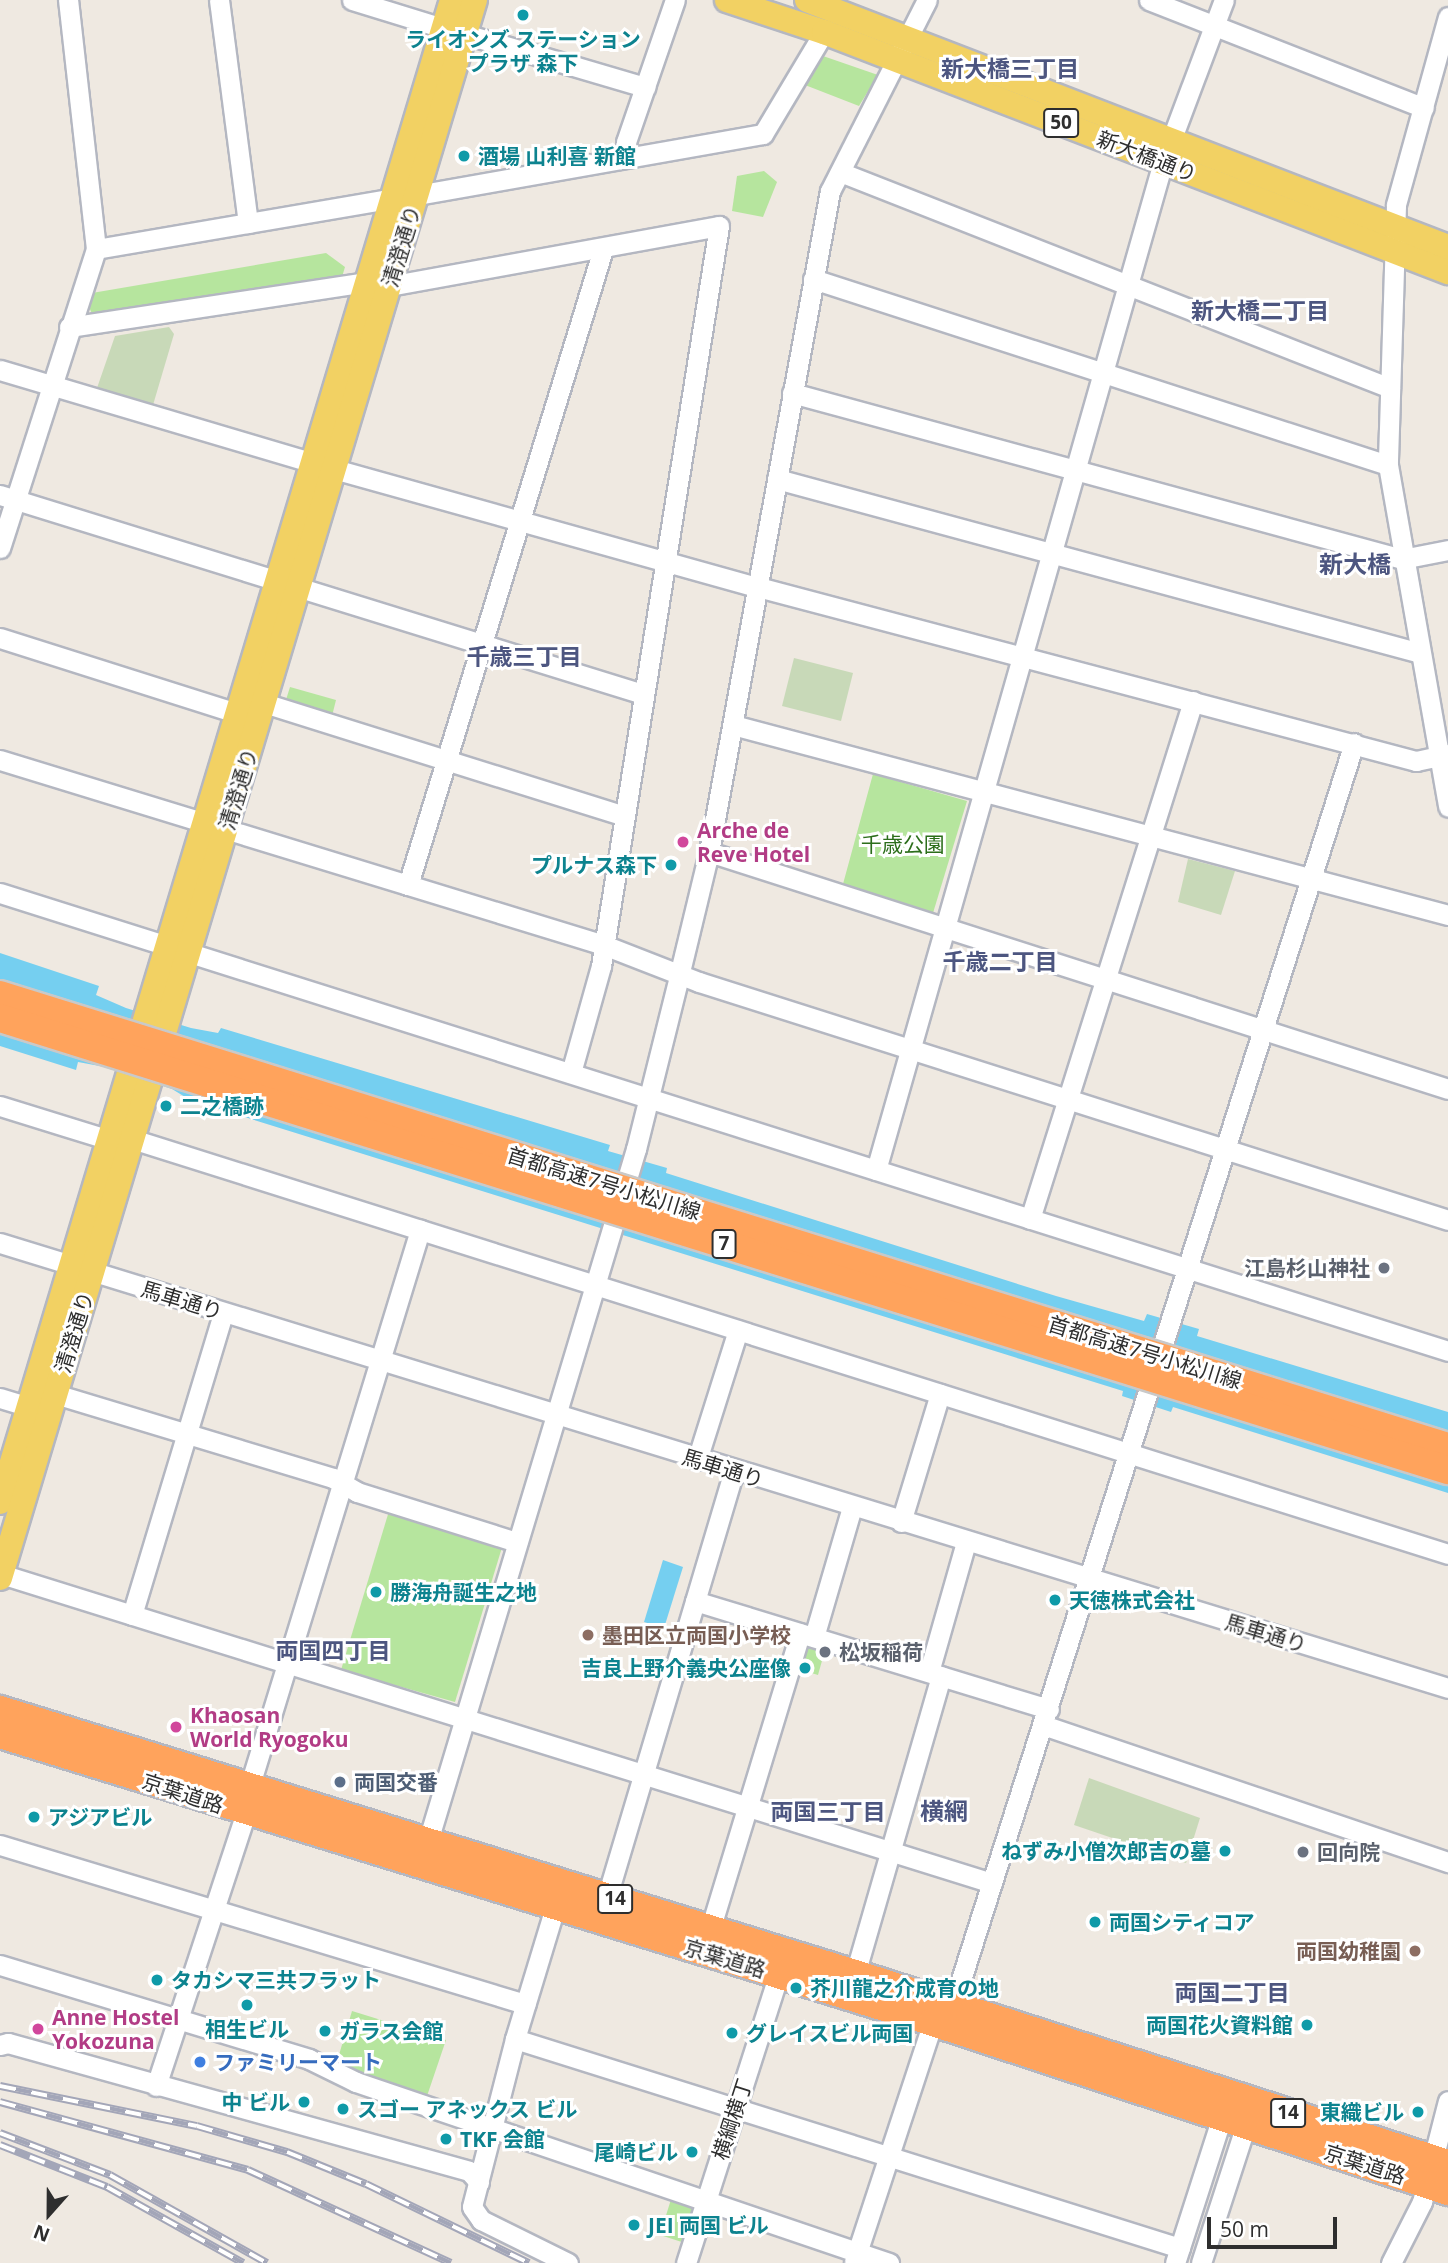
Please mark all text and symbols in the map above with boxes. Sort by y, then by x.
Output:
marker: ライオンズ ステーション プラザ 森下 [515,7,531,23]
place label: ライオンズ ステーション プラザ 森下 [405,26,641,76]
district label: 新大橋三丁目 [941,54,1079,82]
road number: 50 [1042,108,1080,139]
street label: 新大橋通り [1093,125,1201,187]
place label: 酒場 山利喜 新館 [478,143,636,169]
marker: 酒場 山利喜 新館 [456,148,472,164]
street label: 清澄通り [377,202,425,290]
district label: 新大橋二丁目 [1191,296,1329,324]
district label: 新大橋 [1319,550,1391,578]
district label: 千歳三丁目 [467,642,581,670]
street label: 清澄通り [214,745,262,833]
place label: Arche de Reve Hotel [697,817,810,867]
park label: 千歳公園 [861,831,945,857]
marker: Arche de Reve Hotel [675,834,691,850]
place label: プルナス森下 [531,852,657,878]
marker: プルナス森下 [663,857,679,873]
district label: 千歳二丁目 [943,947,1057,975]
place label: 二之橋跡 [180,1093,264,1119]
marker: 二之橋跡 [158,1098,174,1114]
street label: 首都高速7号小松川線 [504,1142,704,1224]
road number: 7 [710,1228,738,1260]
place label: 江島杉山神社 [1244,1255,1370,1281]
marker: 江島杉山神社 [1376,1260,1392,1276]
street label: 馬車通り [138,1276,226,1324]
street label: 清澄通り [50,1288,98,1376]
street label: 首都高速7号小松川線 [1045,1311,1245,1393]
street label: 馬車通り [679,1444,767,1492]
place label: 勝海舟誕生之地 [390,1579,537,1605]
marker: 勝海舟誕生之地 [368,1584,384,1600]
place label: 天徳株式会社 [1069,1587,1195,1613]
marker: 天徳株式会社 [1047,1592,1063,1608]
street label: 馬車通り [1222,1609,1310,1657]
place label: 墨田区立両国小学校 [602,1622,791,1648]
marker: 墨田区立両国小学校 [580,1627,596,1643]
district label: 両国四丁目 [276,1636,390,1664]
place label: 松坂稲荷 [839,1639,923,1665]
marker: 松坂稲荷 [817,1644,833,1660]
place label: 吉良上野介義央公座像 [581,1655,791,1681]
marker: 吉良上野介義央公座像 [797,1660,813,1676]
place label: Khaosan World Ryogoku [190,1702,348,1752]
marker: Khaosan World Ryogoku [168,1719,184,1735]
street label: 京葉道路 [139,1768,227,1818]
place label: 両国交番 [354,1769,438,1795]
marker: 両国交番 [332,1774,348,1790]
district label: 両国三丁目 [771,1797,885,1825]
district label: 横網 [920,1797,968,1825]
place label: アジアビル [48,1804,153,1830]
marker: アジアビル [26,1809,42,1825]
place label: ねずみ小僧次郎吉の墓 [1001,1838,1211,1864]
place label: 回向院 [1317,1839,1380,1865]
marker: ねずみ小僧次郎吉の墓 [1217,1843,1233,1859]
marker: 回向院 [1295,1844,1311,1860]
road number: 14 [596,1884,634,1914]
place label: 両国シティコア [1109,1909,1256,1935]
marker: 両国シティコア [1087,1914,1103,1930]
street label: 京葉道路 [681,1934,769,1982]
place label: 両国幼稚園 [1296,1938,1401,1964]
marker: 両国幼稚園 [1407,1943,1423,1959]
place label: タカシマ三共フラット [171,1967,381,1993]
marker: タカシマ三共フラット [149,1972,165,1988]
place label: 芥川龍之介成育の地 [810,1975,999,2001]
district label: 両国二丁目 [1175,1978,1289,2006]
marker: 芥川龍之介成育の地 [788,1980,804,1996]
marker: 相生ビル [239,1997,255,2013]
place label: Anne Hostel Yokozuna [52,2004,179,2054]
place label: 両国花火資料館 [1146,2012,1293,2038]
place label: 相生ビル [205,2016,289,2042]
marker: 両国花火資料館 [1299,2017,1315,2033]
place label: ガラス会館 [339,2018,444,2044]
place label: グレイスビル両国 [746,2020,914,2046]
marker: Anne Hostel Yokozuna [30,2021,46,2037]
marker: ガラス会館 [317,2023,333,2039]
marker: グレイスビル両国 [724,2025,740,2041]
place label: ファミリーマート [214,2049,382,2075]
marker: ファミリーマート [192,2054,208,2070]
street label: 横綱横丁 [707,2075,757,2163]
place label: 中 ビル [222,2089,290,2115]
marker: 中 ビル [296,2094,312,2110]
place label: スゴー アネックス ビル [357,2096,578,2122]
road number: 14 [1269,2098,1307,2128]
place label: 東織ビル [1320,2099,1404,2125]
marker: スゴー アネックス ビル [335,2101,351,2117]
marker: 東織ビル [1410,2104,1426,2120]
place label: TKF 会館 [460,2126,545,2152]
marker: TKF 会館 [438,2131,454,2147]
place label: 尾崎ビル [594,2139,678,2165]
street label: 京葉道路 [1321,2139,1409,2189]
marker: 尾崎ビル [684,2144,700,2160]
north arrow [14,2179,84,2249]
scale bar [1210,2204,1340,2248]
place label: JEI 両国 ビル [648,2212,769,2238]
text: 50 m [1220,2215,1269,2243]
marker: JEI 両国 ビル [626,2217,642,2233]
text: N [30,2219,53,2249]

